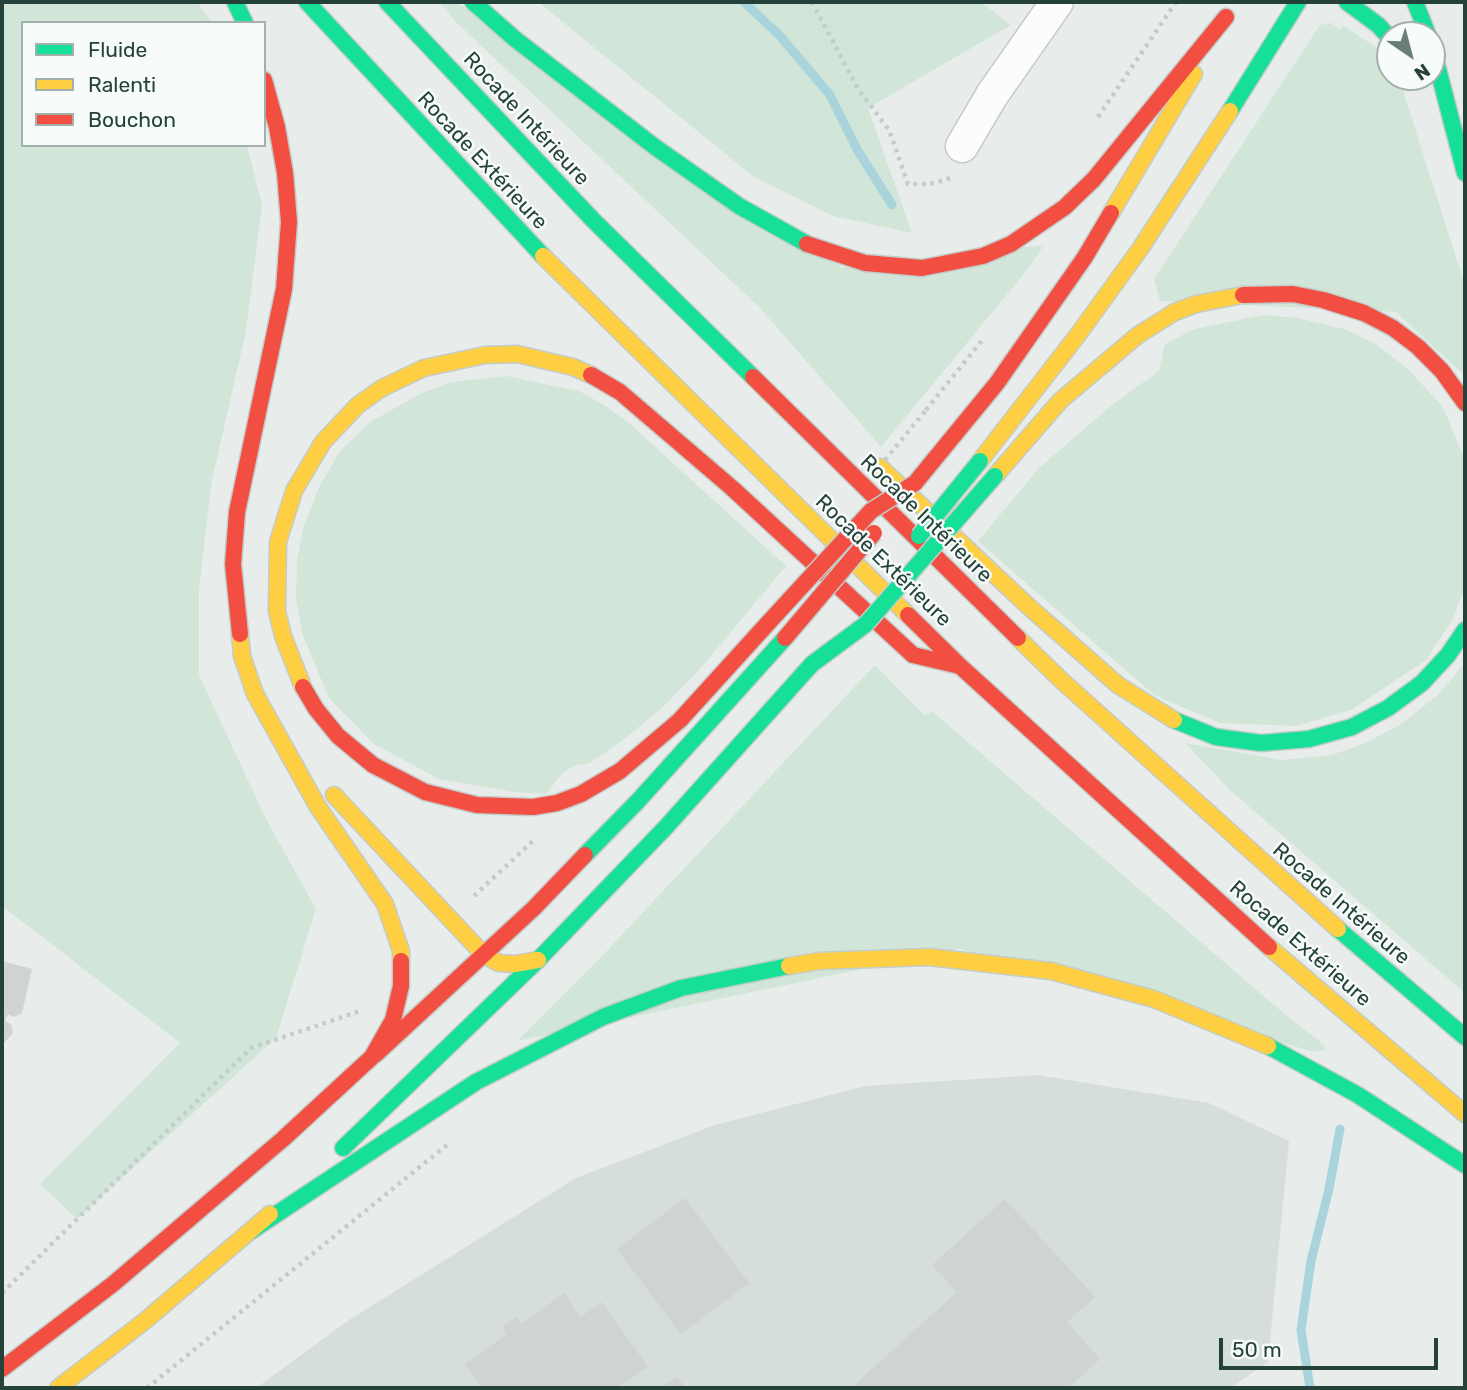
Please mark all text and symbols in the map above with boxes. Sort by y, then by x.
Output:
legend [21,21,266,147]
north arrow [1376,21,1446,91]
text: Fluide [88,37,147,62]
street label: Rocade Intérieure [458,47,594,191]
text: N [1410,59,1434,85]
text: Ralenti [88,72,156,97]
street label: Rocade Extérieure [412,87,552,235]
text: Bouchon [88,107,176,132]
street label: Rocade Intérieure [855,450,997,588]
street label: Rocade Extérieure [810,490,956,632]
street label: Rocade Intérieure [1267,838,1415,970]
street label: Rocade Extérieure [1224,876,1376,1012]
scale bar [1222,1324,1441,1368]
text: 50 m [1232,1337,1282,1362]

